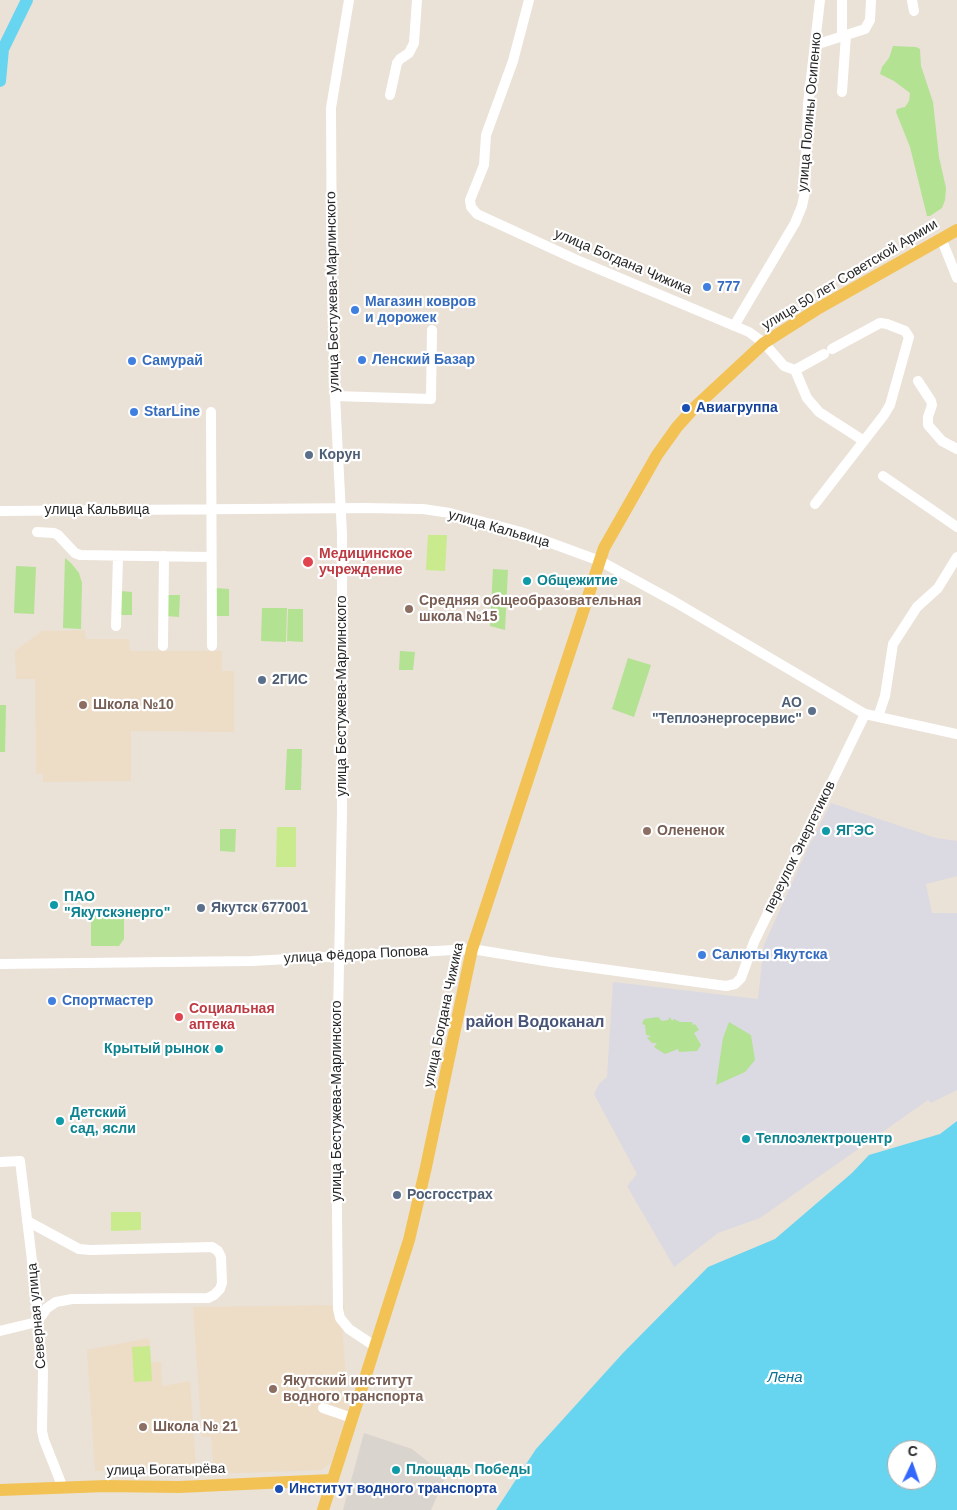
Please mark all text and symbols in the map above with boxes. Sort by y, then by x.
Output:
street label: улица Полины Осипенко [795,31,825,193]
street label: улица Бестужева-Марлинского [323,191,343,393]
street label: улица 50 лет Советской Армии [759,216,941,334]
street label: улица Богдана Чижика [552,225,694,299]
place label: 777 [717,279,740,295]
marker: 777 [701,281,713,293]
place label: Магазин ковров и дорожек [365,294,476,326]
marker: Магазин ковров и дорожек [349,304,361,316]
place label: Ленский Базар [372,352,475,368]
place label: Самурай [142,353,203,369]
marker: Ленский Базар [356,354,368,366]
marker: Самурай [126,355,138,367]
place label: Авиагруппа [696,400,778,416]
marker: Авиагруппа [680,402,692,414]
place label: StarLine [144,404,200,420]
marker: StarLine [128,406,140,418]
place label: Корун [319,447,361,463]
marker: Корун [303,449,315,461]
street label: улица Кальвица [45,502,149,518]
street label: улица Кальвица [446,506,552,552]
place label: Медицинское учреждение [319,546,413,578]
marker: Медицинское учреждение [301,555,315,569]
place label: Общежитие [537,573,618,589]
marker: Общежитие [521,575,533,587]
place label: Средняя общеобразовательная школа №15 [419,593,641,626]
street label: улица Бестужева-Марлинского [334,595,350,797]
marker: Средняя общеобразовательная школа №15 [403,603,415,615]
place label: 2ГИС [272,672,308,688]
marker: 2ГИС [256,674,268,686]
place label: АО "Теплоэнергосервис" [652,695,802,728]
place label: Школа №10 [93,697,174,713]
marker: Школа №10 [77,699,89,711]
marker: АО "Теплоэнергосервис" [806,705,818,717]
street label: переулок Энергетиков [761,778,839,916]
place label: Олененок [657,823,724,839]
place label: ЯГЭС [836,823,874,839]
marker: Олененок [641,825,653,837]
marker: ЯГЭС [820,825,832,837]
place label: ПАО "Якутскэнерго" [64,889,170,922]
marker: ПАО "Якутскэнерго" [48,899,60,911]
place label: Якутск 677001 [211,900,308,916]
marker: Якутск 677001 [195,902,207,914]
street label: улица Богдана Чижика [420,941,468,1089]
street label: улица Фёдора Попова [283,943,429,967]
place label: Салюты Якутска [712,947,828,963]
marker: Салюты Якутска [696,949,708,961]
place label: Спортмастер [62,993,153,1009]
marker: Спортмастер [46,995,58,1007]
street label: улица Бестужева-Марлинского [329,1000,345,1202]
place label: Социальная аптека [189,1001,275,1034]
marker: Социальная аптека [173,1011,185,1023]
district label: район Водоканал [465,1013,605,1033]
place label: Крытый рынок [104,1041,209,1057]
marker: Крытый рынок [213,1043,225,1055]
place label: Детский сад, ясли [70,1105,136,1138]
marker: Детский сад, ясли [54,1115,66,1127]
place label: Теплоэлектроцентр [756,1131,892,1147]
marker: Теплоэлектроцентр [740,1133,752,1145]
place label: Росгосстрах [407,1187,493,1203]
marker: Росгосстрах [391,1189,403,1201]
street label: Северная улица [24,1262,50,1370]
water label: Лена [767,1369,803,1387]
place label: Якутский институт водного транспорта [283,1373,423,1405]
marker: Якутский институт водного транспорта [267,1383,279,1395]
place label: Школа № 21 [153,1419,238,1435]
marker: Школа № 21 [137,1421,149,1433]
north arrow [887,1440,937,1490]
text: С [907,1443,918,1459]
street label: улица Богатырёва [106,1461,226,1479]
place label: Площадь Победы [406,1462,530,1478]
marker: Площадь Победы [390,1464,402,1476]
place label: Институт водного транспорта [289,1481,497,1497]
marker: Институт водного транспорта [273,1483,285,1495]

